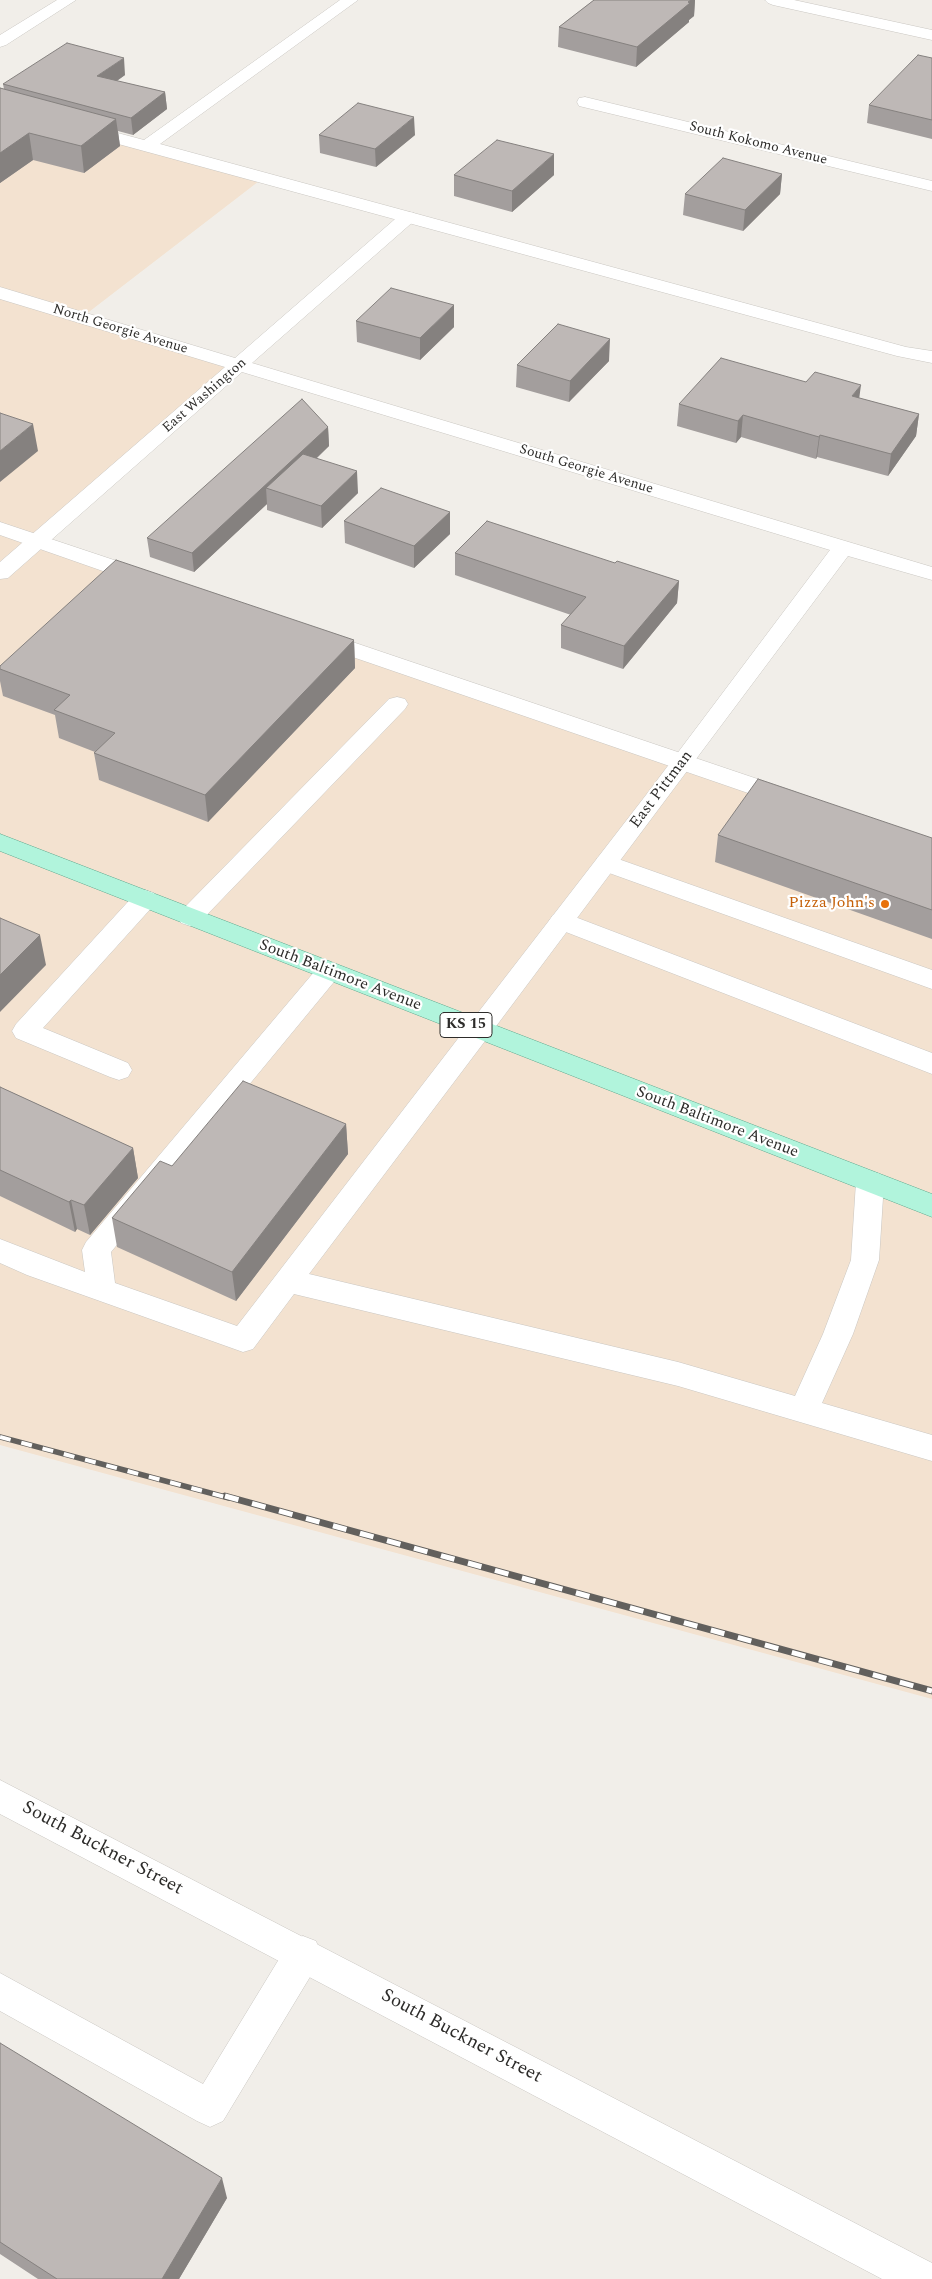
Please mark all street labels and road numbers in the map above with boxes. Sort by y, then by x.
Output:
street label: South Kokomo Avenue [687,119,829,169]
street label: North Georgie Avenue [51,301,189,359]
street label: East Washington [160,355,250,437]
street label: South Georgie Avenue [517,442,655,498]
street label: East Pittman [627,747,697,833]
street label: South Baltimore Avenue [256,936,424,1016]
road number: KS 15 [440,1012,492,1038]
street label: South Baltimore Avenue [633,1083,801,1163]
street label: South Buckner Street [18,1797,186,1901]
street label: South Buckner Street [377,1985,545,2089]

